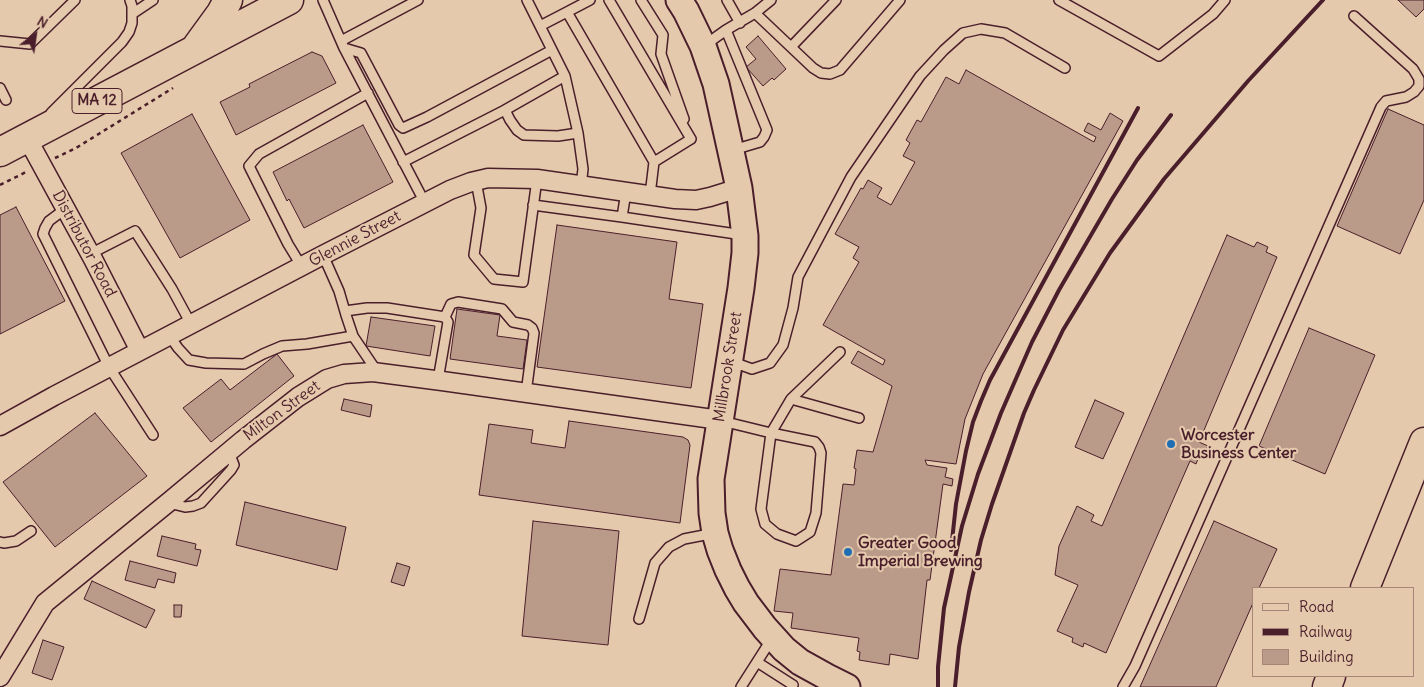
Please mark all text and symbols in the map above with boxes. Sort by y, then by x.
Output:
north arrow [10,10,60,60]
text: N [34,12,51,32]
road number: MA 12 [72,88,122,114]
street label: Distributor Road [48,187,120,301]
street label: Glennie Street [306,207,404,271]
street label: Millbrook Street [710,310,746,424]
street label: Milton Street [240,377,324,445]
place label: Worcester Business Center [1181,425,1296,463]
marker: Worcester Business Center [1165,438,1177,450]
place label: Greater Good Imperial Brewing [858,533,983,571]
marker: Greater Good Imperial Brewing [842,546,854,558]
legend [1252,587,1414,677]
text: Road [1299,597,1334,616]
text: Railway [1299,622,1353,641]
text: Building [1299,647,1354,666]

